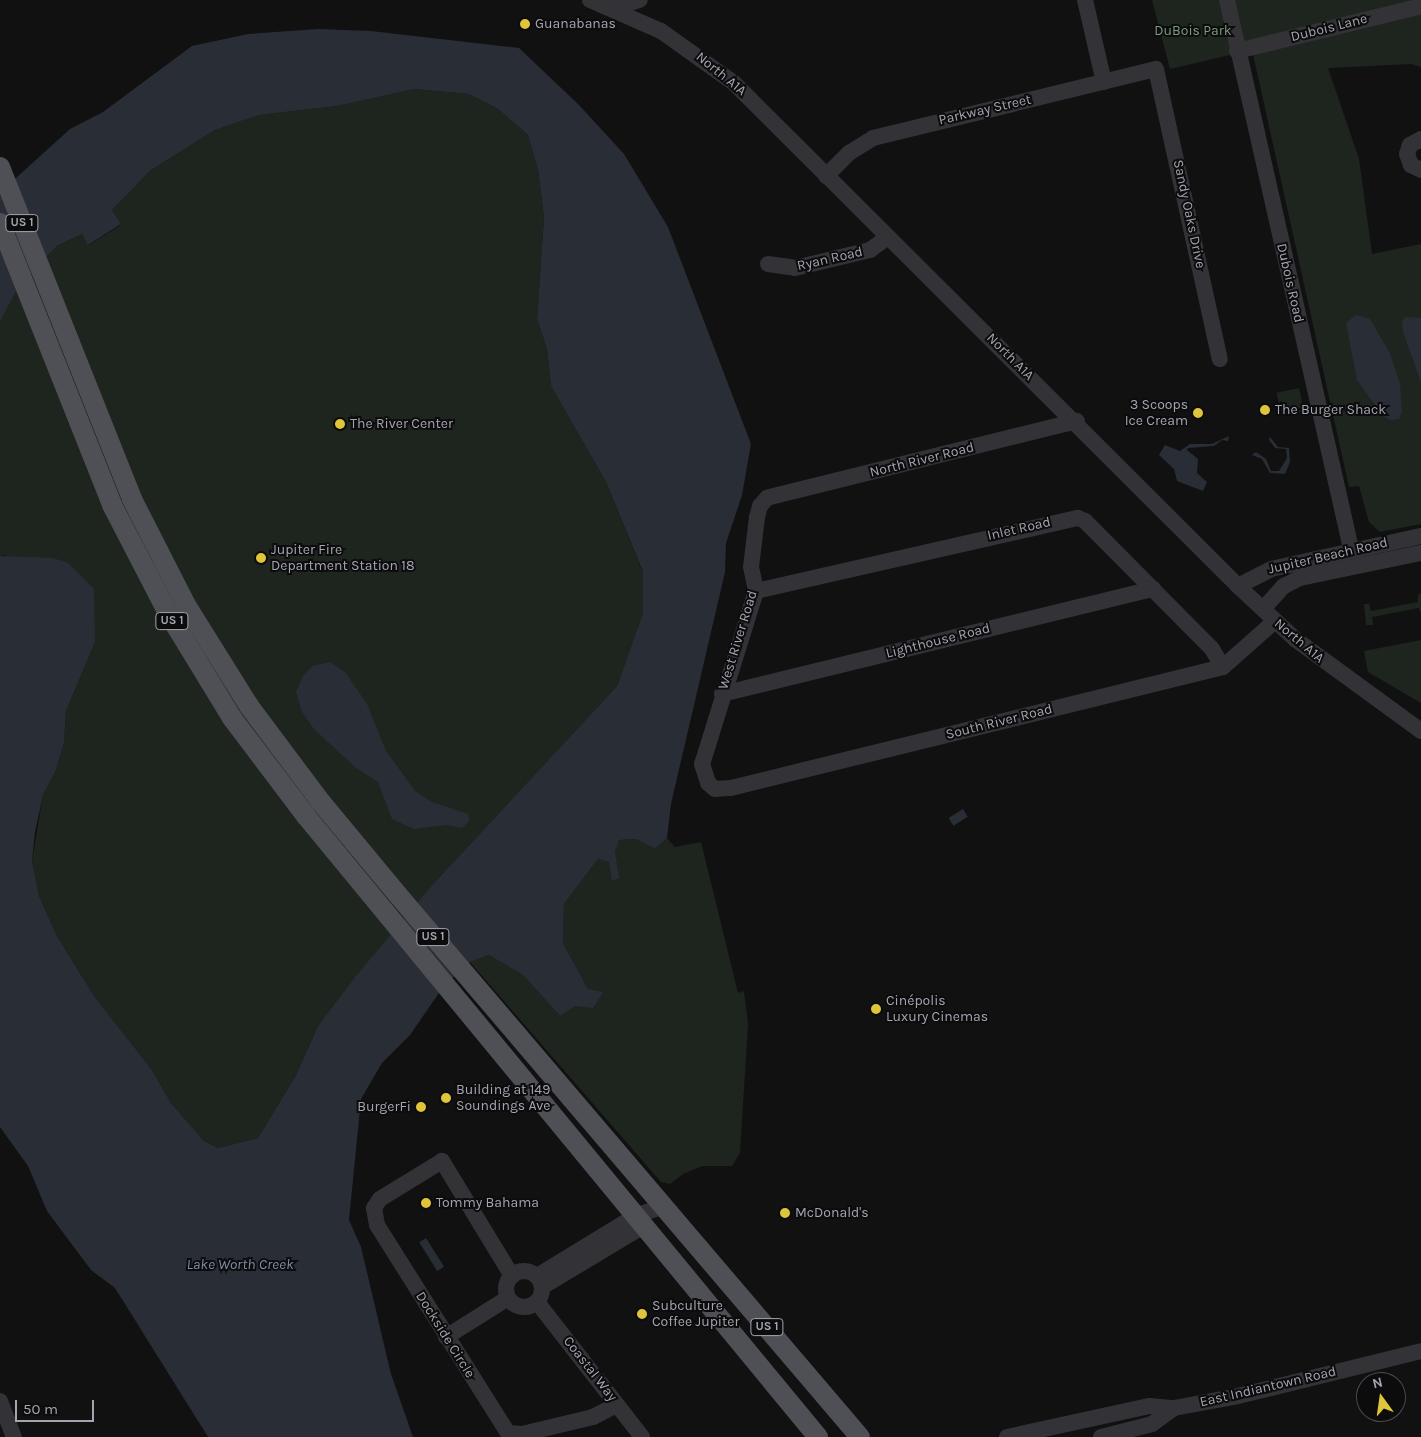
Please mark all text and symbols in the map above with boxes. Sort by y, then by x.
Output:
street label: Dubois Lane [1289,10,1369,46]
place label: Guanabanas [535,16,616,32]
marker: Guanabanas [519,18,531,30]
park label: DuBois Park [1154,23,1232,39]
street label: North A1A [692,49,750,99]
street label: Parkway Street [937,91,1033,129]
street label: Sandy Oaks Drive [1169,158,1209,270]
road number: US 1 [5,214,40,232]
street label: Dubois Road [1273,242,1307,324]
street label: Ryan Road [796,243,864,275]
street label: North A1A [983,330,1037,384]
place label: 3 Scoops Ice Cream [1125,397,1188,430]
place label: The Burger Shack [1275,402,1386,418]
marker: The Burger Shack [1259,404,1271,416]
marker: 3 Scoops Ice Cream [1192,407,1204,419]
place label: The River Center [350,416,453,432]
marker: The River Center [334,418,346,430]
street label: North River Road [868,439,976,481]
street label: Inlet Road [986,514,1052,544]
street label: Jupiter Beach Road [1267,534,1389,578]
place label: Jupiter Fire Department Station 18 [271,542,414,574]
marker: Jupiter Fire Department Station 18 [255,552,267,564]
street label: West River Road [715,588,761,692]
road number: US 1 [154,612,190,630]
street label: North A1A [1271,615,1327,667]
street label: Lighthouse Road [884,620,992,662]
street label: South River Road [944,701,1054,743]
road number: US 1 [416,928,450,946]
place label: Cinépolis Luxury Cinemas [886,993,988,1026]
marker: Cinépolis Luxury Cinemas [870,1003,882,1015]
place label: Building at 149 Soundings Ave [456,1082,550,1114]
marker: Building at 149 Soundings Ave [440,1092,452,1104]
place label: BurgerFi [357,1099,411,1115]
marker: BurgerFi [415,1101,427,1113]
place label: Tommy Bahama [436,1195,539,1211]
marker: Tommy Bahama [420,1197,432,1209]
place label: McDonald's [795,1205,869,1221]
marker: McDonald's [779,1207,791,1219]
water label: Lake Worth Creek [186,1256,294,1274]
street label: Dockside Circle [412,1289,478,1381]
place label: Subculture Coffee Jupiter [652,1298,740,1330]
marker: Subculture Coffee Jupiter [636,1308,648,1320]
road number: US 1 [750,1318,784,1336]
street label: Coastal Way [559,1333,621,1405]
street label: East Indiantown Road [1198,1363,1338,1411]
north arrow [1356,1372,1406,1422]
text: N [1371,1373,1384,1392]
scale bar [18,1390,96,1422]
text: 50 m [23,1400,58,1418]

